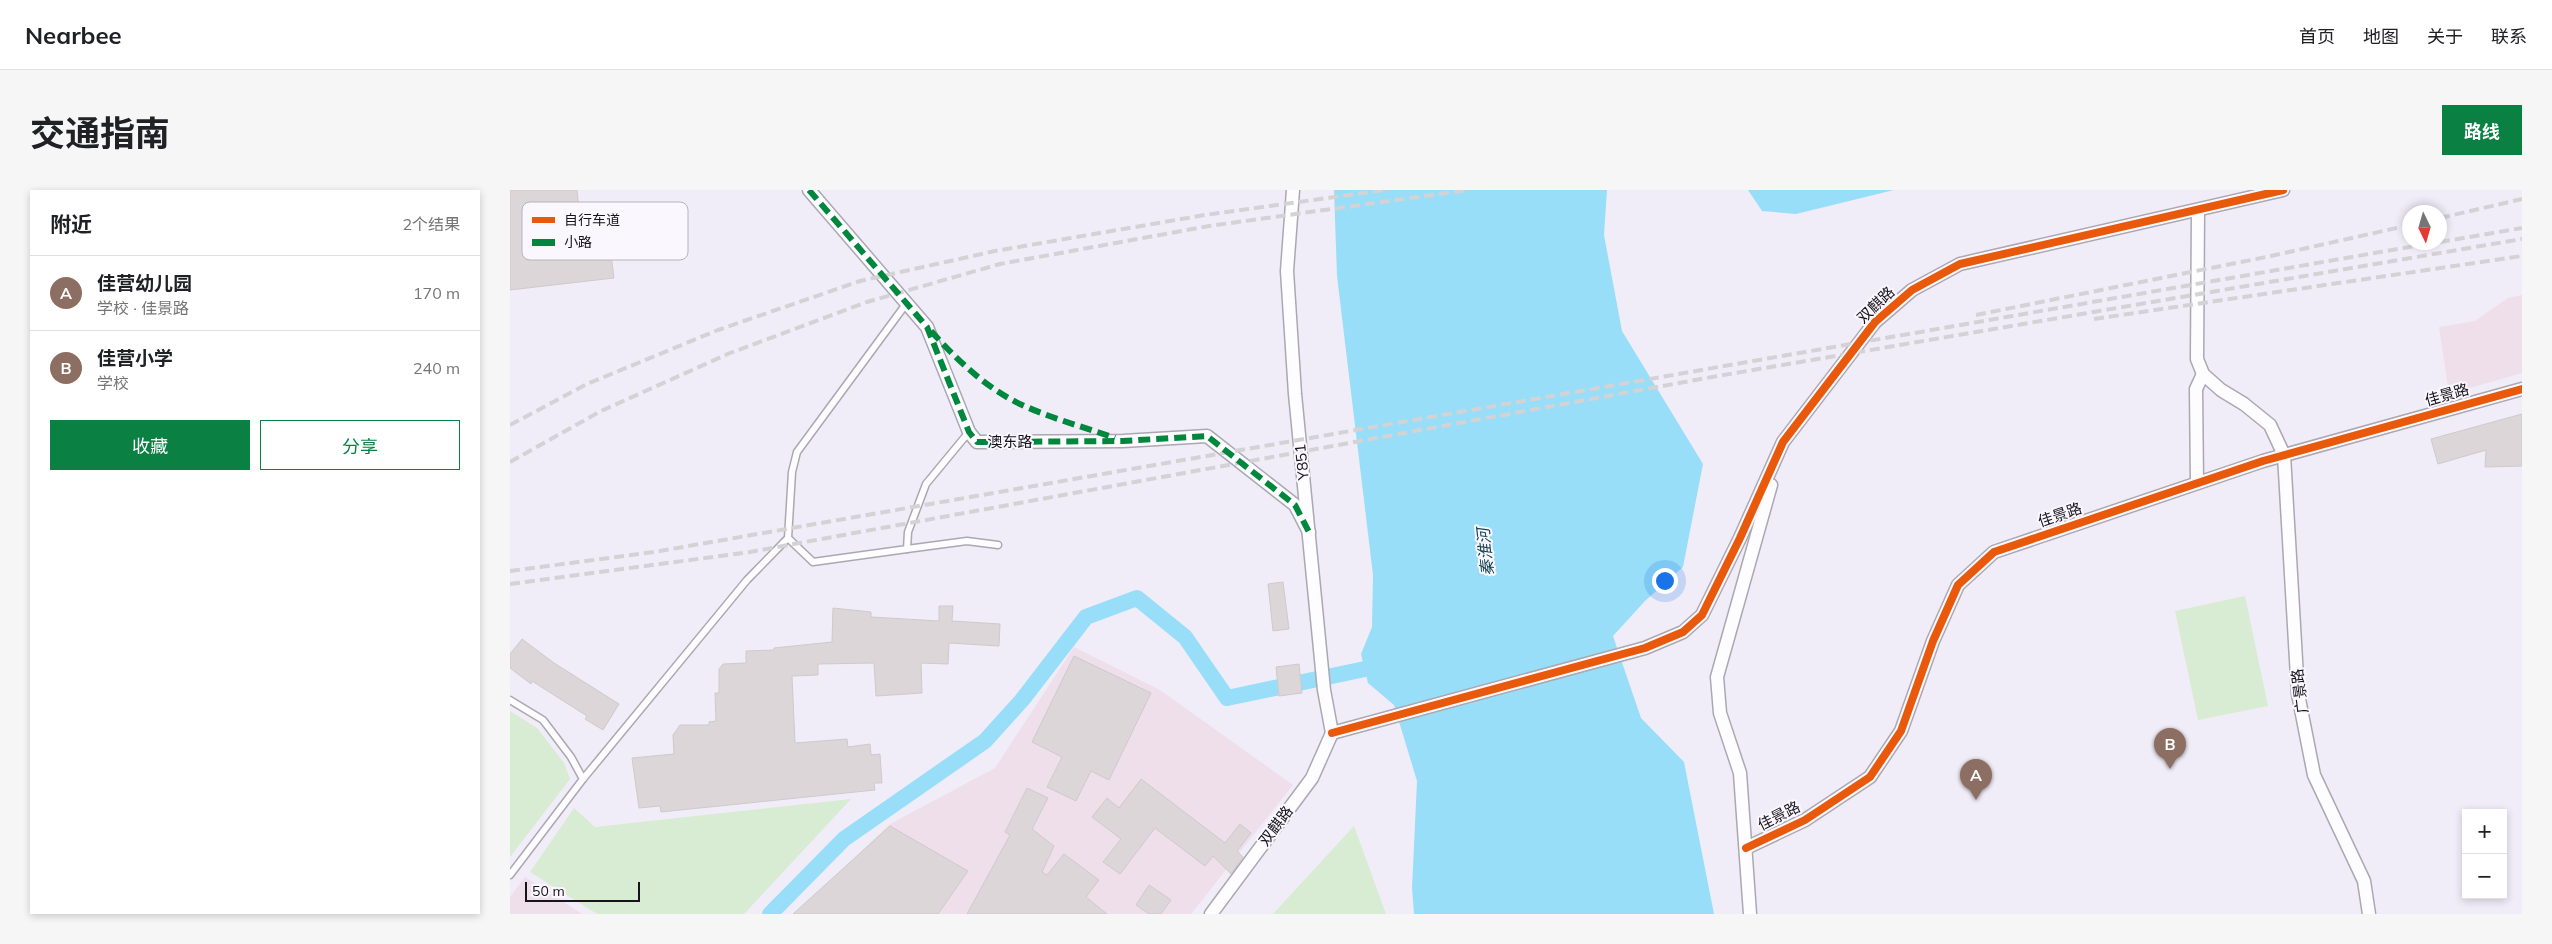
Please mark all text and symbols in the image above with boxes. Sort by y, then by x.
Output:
text: Nearbee [25,20,122,50]
text: 首页 [2299,25,2335,48]
text: 地图 [2363,25,2399,48]
text: 关于 [2427,25,2463,48]
text: 联系 [2491,25,2527,48]
button: 路线 [2442,105,2522,155]
text: 交通指南 [30,111,170,155]
legend [522,202,688,260]
north arrow [2402,205,2447,250]
text: 附近 [50,211,92,237]
text: 自行车道 [564,211,620,229]
text: 2个结果 [402,214,460,234]
text: 小路 [564,233,592,251]
text: 佳营幼儿园 [97,271,192,295]
street label: 双麒路 [1853,282,1898,327]
text: A [60,283,72,303]
text: 170 m [413,283,460,303]
text: 学校 · 佳景路 [97,298,189,318]
text: 佳营小学 [97,346,173,370]
text: B [60,358,72,378]
text: 240 m [413,358,460,378]
text: 学校 [97,373,129,393]
street label: 佳景路 [2423,379,2471,410]
button: 收藏 [50,420,250,470]
button: 分享 [260,420,460,470]
street label: 澳东路 [987,432,1033,451]
street label: Y851 [1290,443,1313,482]
street label: 佳景路 [2035,498,2084,531]
water label: 秦淮河 [1472,524,1497,577]
your location [1652,568,1678,594]
street label: 广景路 [2287,668,2312,715]
pin: B [2154,728,2186,769]
pin: A [1960,759,1992,800]
street label: 佳景路 [1754,797,1803,834]
street label: 双麒路 [1254,802,1297,849]
map controls [2462,809,2507,899]
button: + [2462,809,2507,854]
button: − [2462,854,2507,899]
scale bar [525,879,640,902]
text: 50 m [532,882,565,900]

